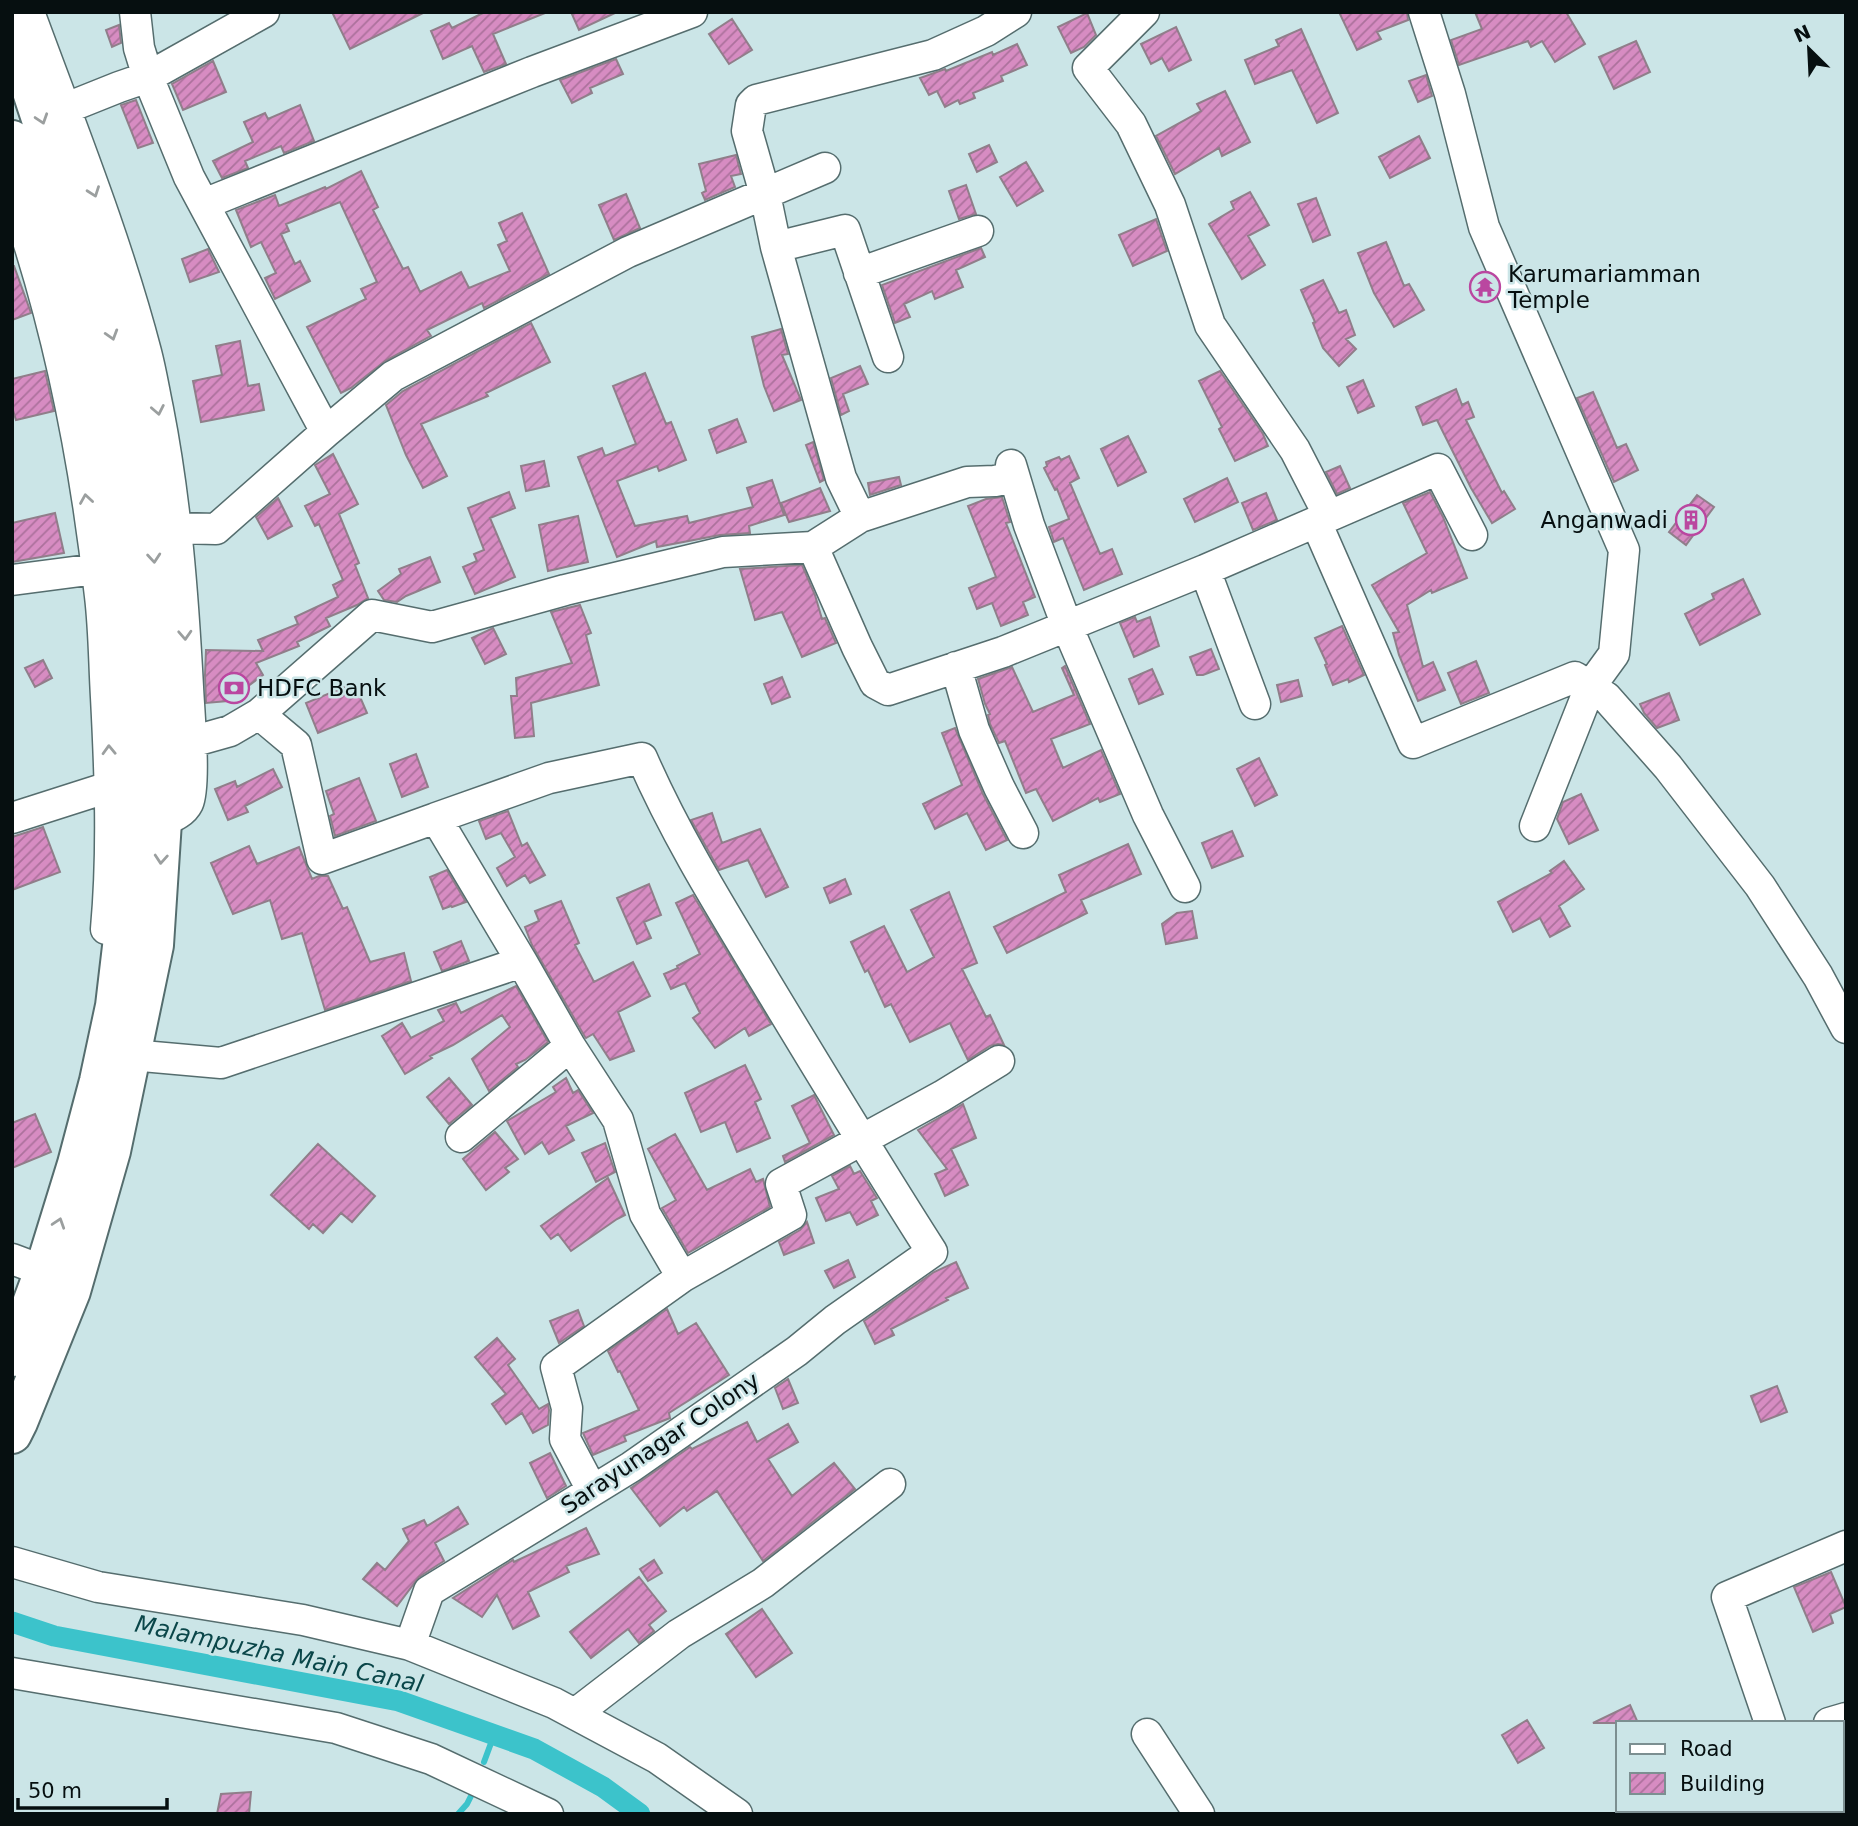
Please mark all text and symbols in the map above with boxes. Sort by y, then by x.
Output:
north arrow [1774,14,1844,84]
text: N [1790,20,1814,47]
one-way arrow [33,113,48,125]
one-way arrow [86,185,100,197]
place label: Karumariamman Temple [1507,261,1701,313]
temple icon: Karumariamman Temple [1468,270,1502,304]
one-way arrow [104,329,119,341]
one-way arrow [150,404,165,416]
one-way arrow [79,493,94,505]
building icon: Anganwadi [1674,503,1708,537]
place label: Anganwadi [1541,507,1668,533]
one-way arrow [146,553,161,564]
one-way arrow [178,630,193,641]
bank icon: HDFC Bank [217,671,251,705]
place label: HDFC Bank [257,675,387,701]
one-way arrow [101,744,116,755]
one-way arrow [153,854,168,865]
one-way arrow [51,1217,65,1229]
street label: Sarayunagar Colony [556,1367,764,1519]
water label: Malampuzha Main Canal [132,1610,426,1698]
legend [1616,1721,1844,1812]
text: Road [1680,1737,1733,1761]
scale bar [18,1766,166,1810]
text: Building [1680,1772,1765,1796]
text: 50 m [28,1779,82,1803]

